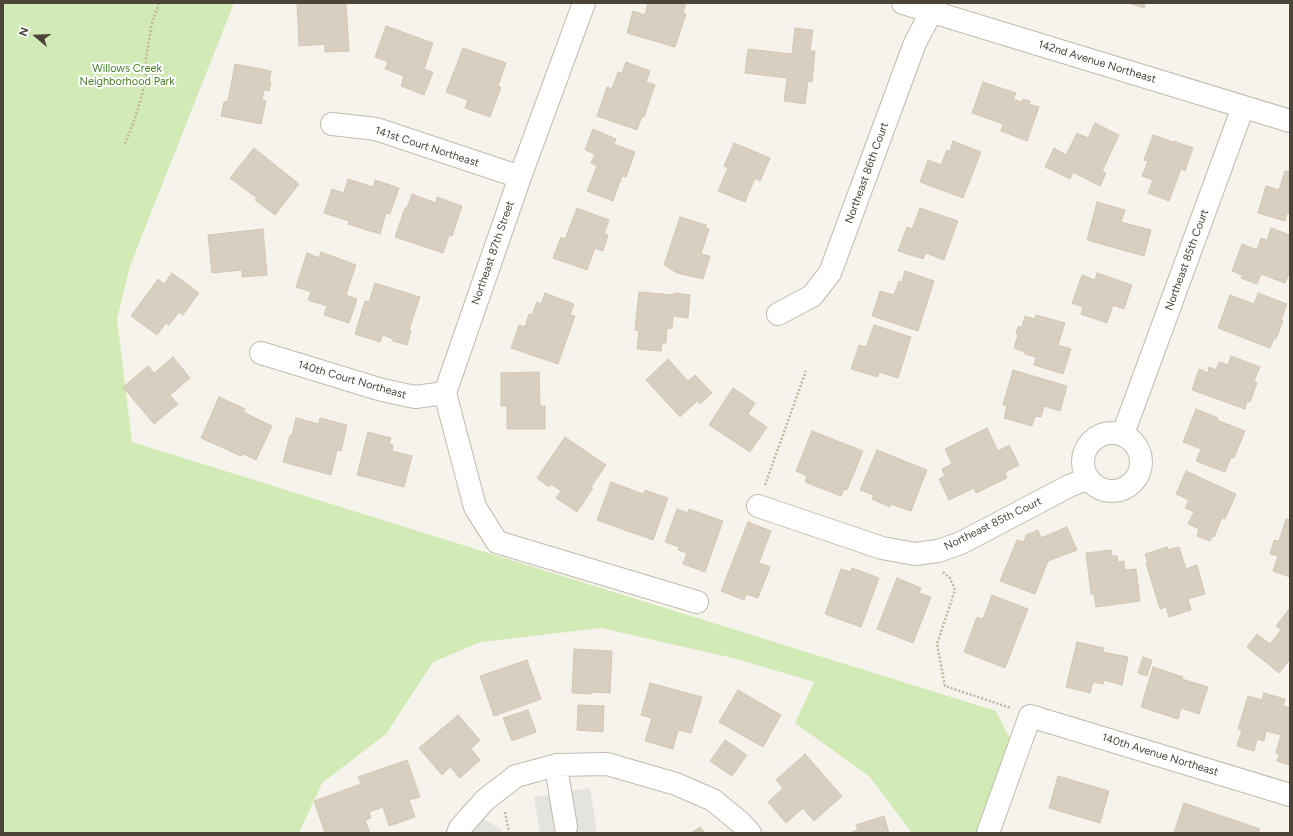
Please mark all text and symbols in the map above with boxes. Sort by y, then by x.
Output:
north arrow [16,16,56,56]
text: N [17,26,32,38]
street label: 142nd Avenue Northeast [1036,38,1158,86]
park label: Willows Creek Neighborhood Park [79,62,175,88]
street label: Northeast 86th Court [843,121,891,225]
street label: 141st Court Northeast [373,124,481,170]
street label: Northeast 87th Street [469,199,517,307]
street label: Northeast 85th Court [1163,207,1211,313]
street label: 140th Court Northeast [296,358,408,402]
street label: Northeast 85th Court [942,495,1044,553]
street label: 140th Avenue Northeast [1100,731,1220,779]

